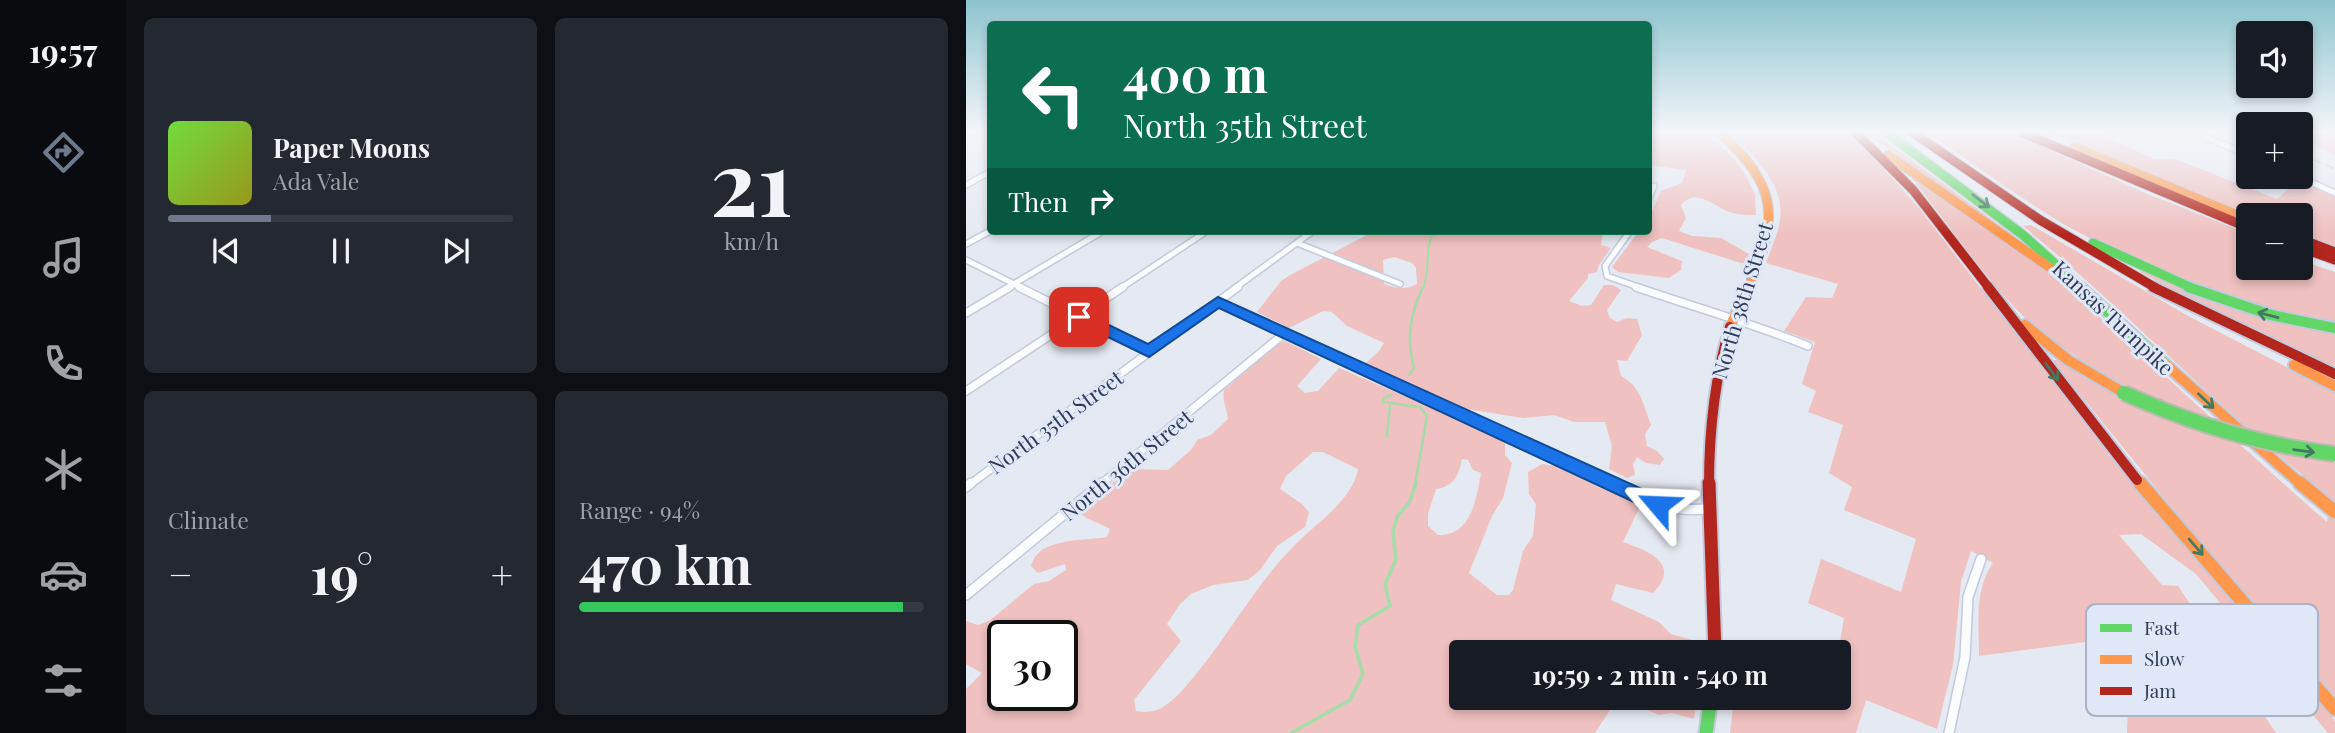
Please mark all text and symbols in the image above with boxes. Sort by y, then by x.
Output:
map controls [2236,21,2313,280]
button: sound [2236,21,2313,98]
text: 19:57 [29,28,97,71]
text: 400 m [1123,40,1268,105]
icon: left [1008,49,1099,140]
text: North 35th Street [1123,103,1367,146]
button: + [2236,112,2313,189]
text: 21 [710,119,793,240]
icon: directions [39,128,88,177]
text: Paper Moons [273,130,430,165]
text: Ada Vale [273,165,360,196]
icon: right [1082,182,1120,220]
text: Then [1008,184,1068,219]
one-way arrow [1971,194,1990,209]
button: − [2236,203,2313,280]
street label: North 38th Street [1704,218,1778,382]
text: km/h [724,225,779,256]
icon: previous [207,232,245,270]
icon: pause [322,232,360,270]
icon: next [437,232,475,270]
icon: music [39,233,88,282]
street label: Kansas Turnpike [2047,253,2181,381]
pin [1049,287,1109,347]
icon: arrive [1060,298,1098,336]
one-way arrow [2257,308,2279,321]
icon: phone [39,339,88,388]
street label: North 35th Street [982,362,1128,479]
one-way arrow [2044,362,2059,380]
one-way arrow [2197,393,2215,409]
street label: North 36th Street [1054,402,1198,526]
icon: climate [39,445,88,494]
one-way arrow [2293,445,2315,458]
position arrow [1621,468,1695,542]
text: Range · 94% [579,494,700,525]
text: Climate [168,504,249,535]
text: 470 km [579,529,752,598]
one-way arrow [2188,538,2204,556]
text: 19° [310,539,373,608]
text: − [168,548,193,599]
text: + [491,548,513,599]
icon: car [39,550,88,599]
legend [2086,604,2318,716]
text: Fast [2144,614,2180,640]
speed limit sign: 30 [987,620,1078,711]
text: Slow [2144,645,2185,671]
icon: filters [39,656,88,705]
text: 19:59 · 2 min · 540 m [1532,657,1768,692]
text: Jam [2143,677,2176,703]

